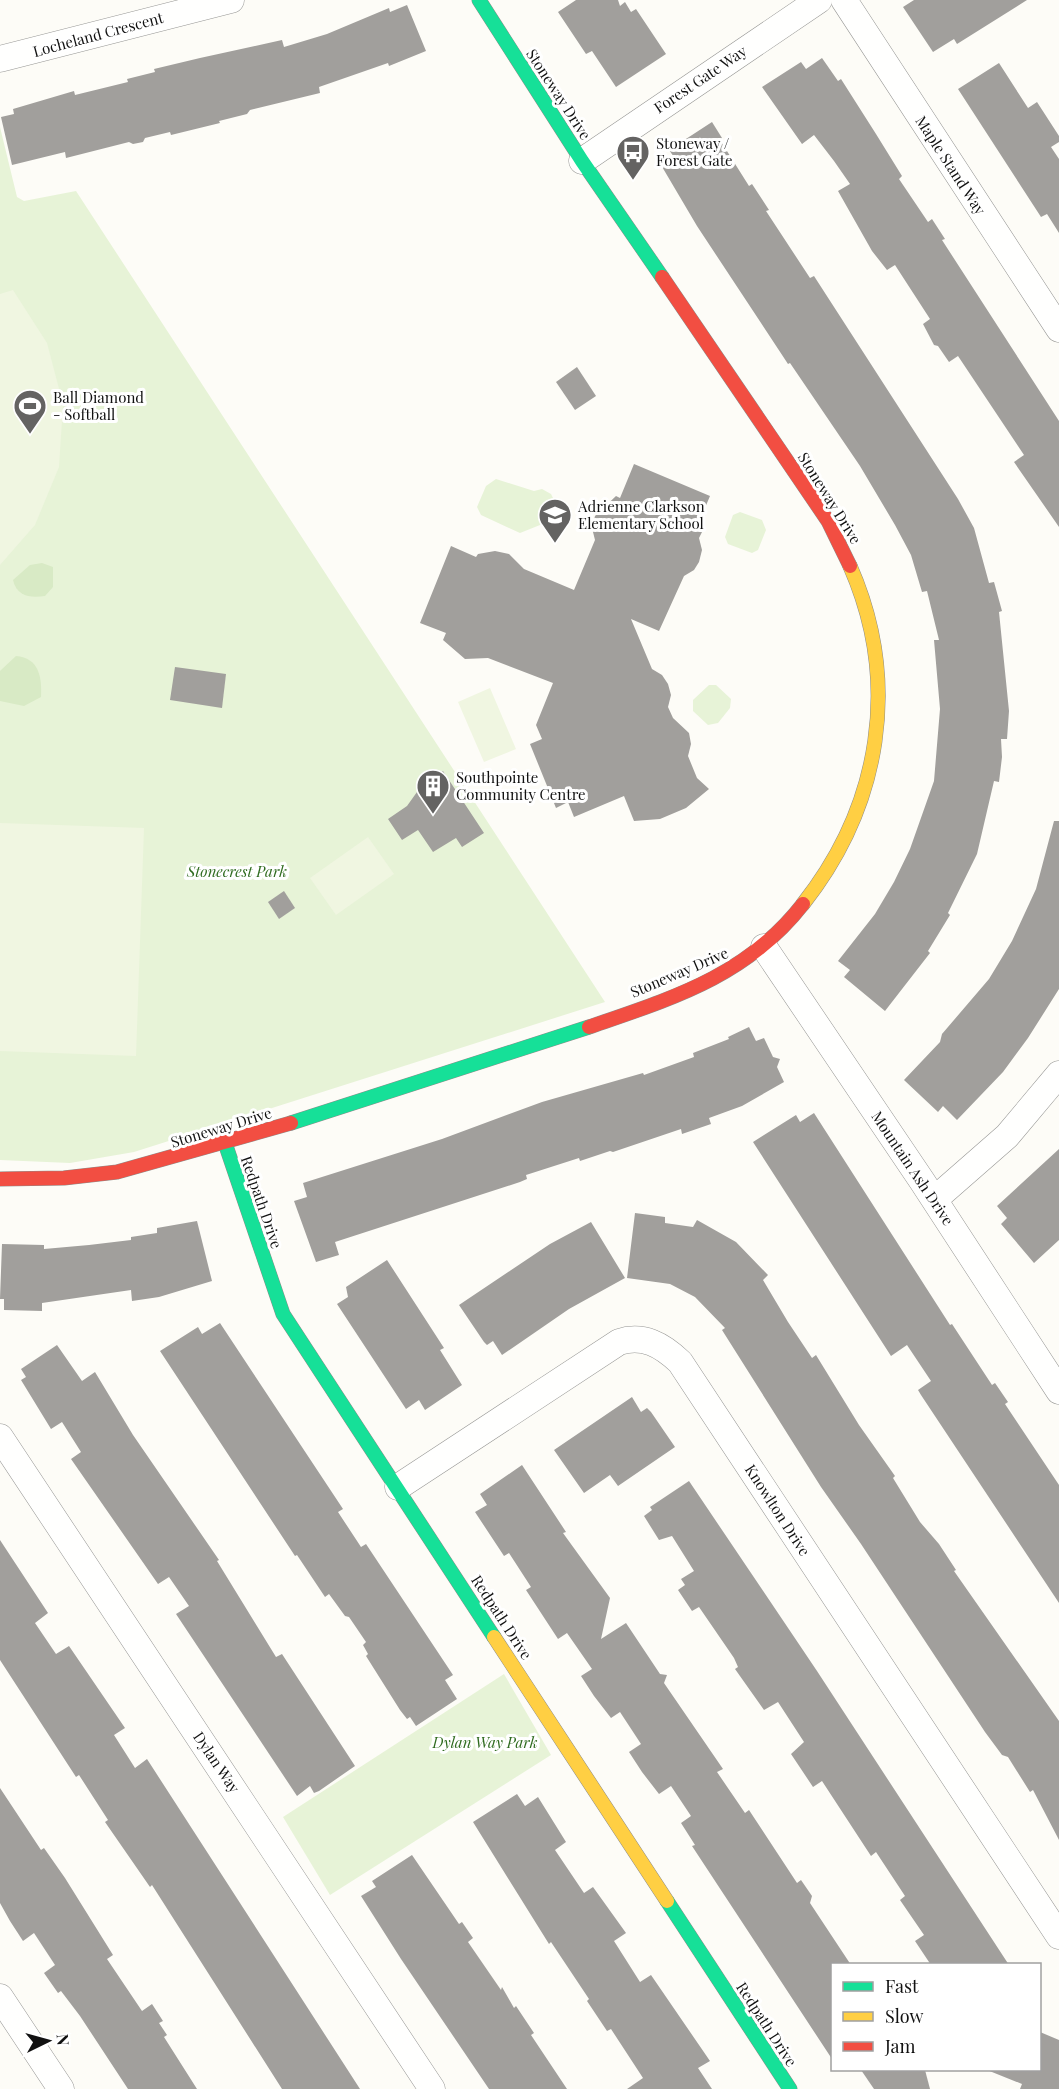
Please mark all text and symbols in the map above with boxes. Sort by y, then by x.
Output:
street label: Locheland Crescent [31,7,166,61]
street label: Forest Gate Way [650,40,751,117]
street label: Stoneway Drive [522,45,596,143]
street label: Maple Stand Way [912,112,991,219]
place label: Stoneway / Forest Gate [656,133,733,170]
bus stop icon: Stoneway / Forest Gate [615,134,651,181]
place label: Ball Diamond - Softball [53,387,144,424]
sports icon: Ball Diamond - Softball [12,388,48,435]
street label: Stoneway Drive [794,448,866,548]
place label: Adrienne Clarkson Elementary School [577,496,705,533]
school or university icon: Adrienne Clarkson Elementary School [537,497,573,544]
place label: Southpointe Community Centre [456,767,586,804]
building icon: Southpointe Community Centre [415,768,451,815]
park label: Stonecrest Park [186,861,287,881]
street label: Stoneway Drive [627,942,731,1002]
street label: Stoneway Drive [168,1102,274,1152]
street label: Mountain Ash Drive [867,1107,959,1229]
street label: Redpath Drive [237,1153,287,1251]
street label: Knowlton Drive [741,1460,815,1560]
street label: Redpath Drive [467,1571,537,1663]
street label: Dylan Way [189,1727,245,1797]
park label: Dylan Way Park [432,1732,538,1752]
legend [831,1963,1041,2071]
text: Fast [885,1974,919,1998]
street label: Redpath Drive [732,1978,802,2070]
text: Slow [885,2004,923,2028]
north arrow [18,2011,78,2071]
text: N [52,2033,74,2047]
text: Jam [884,2034,915,2058]

